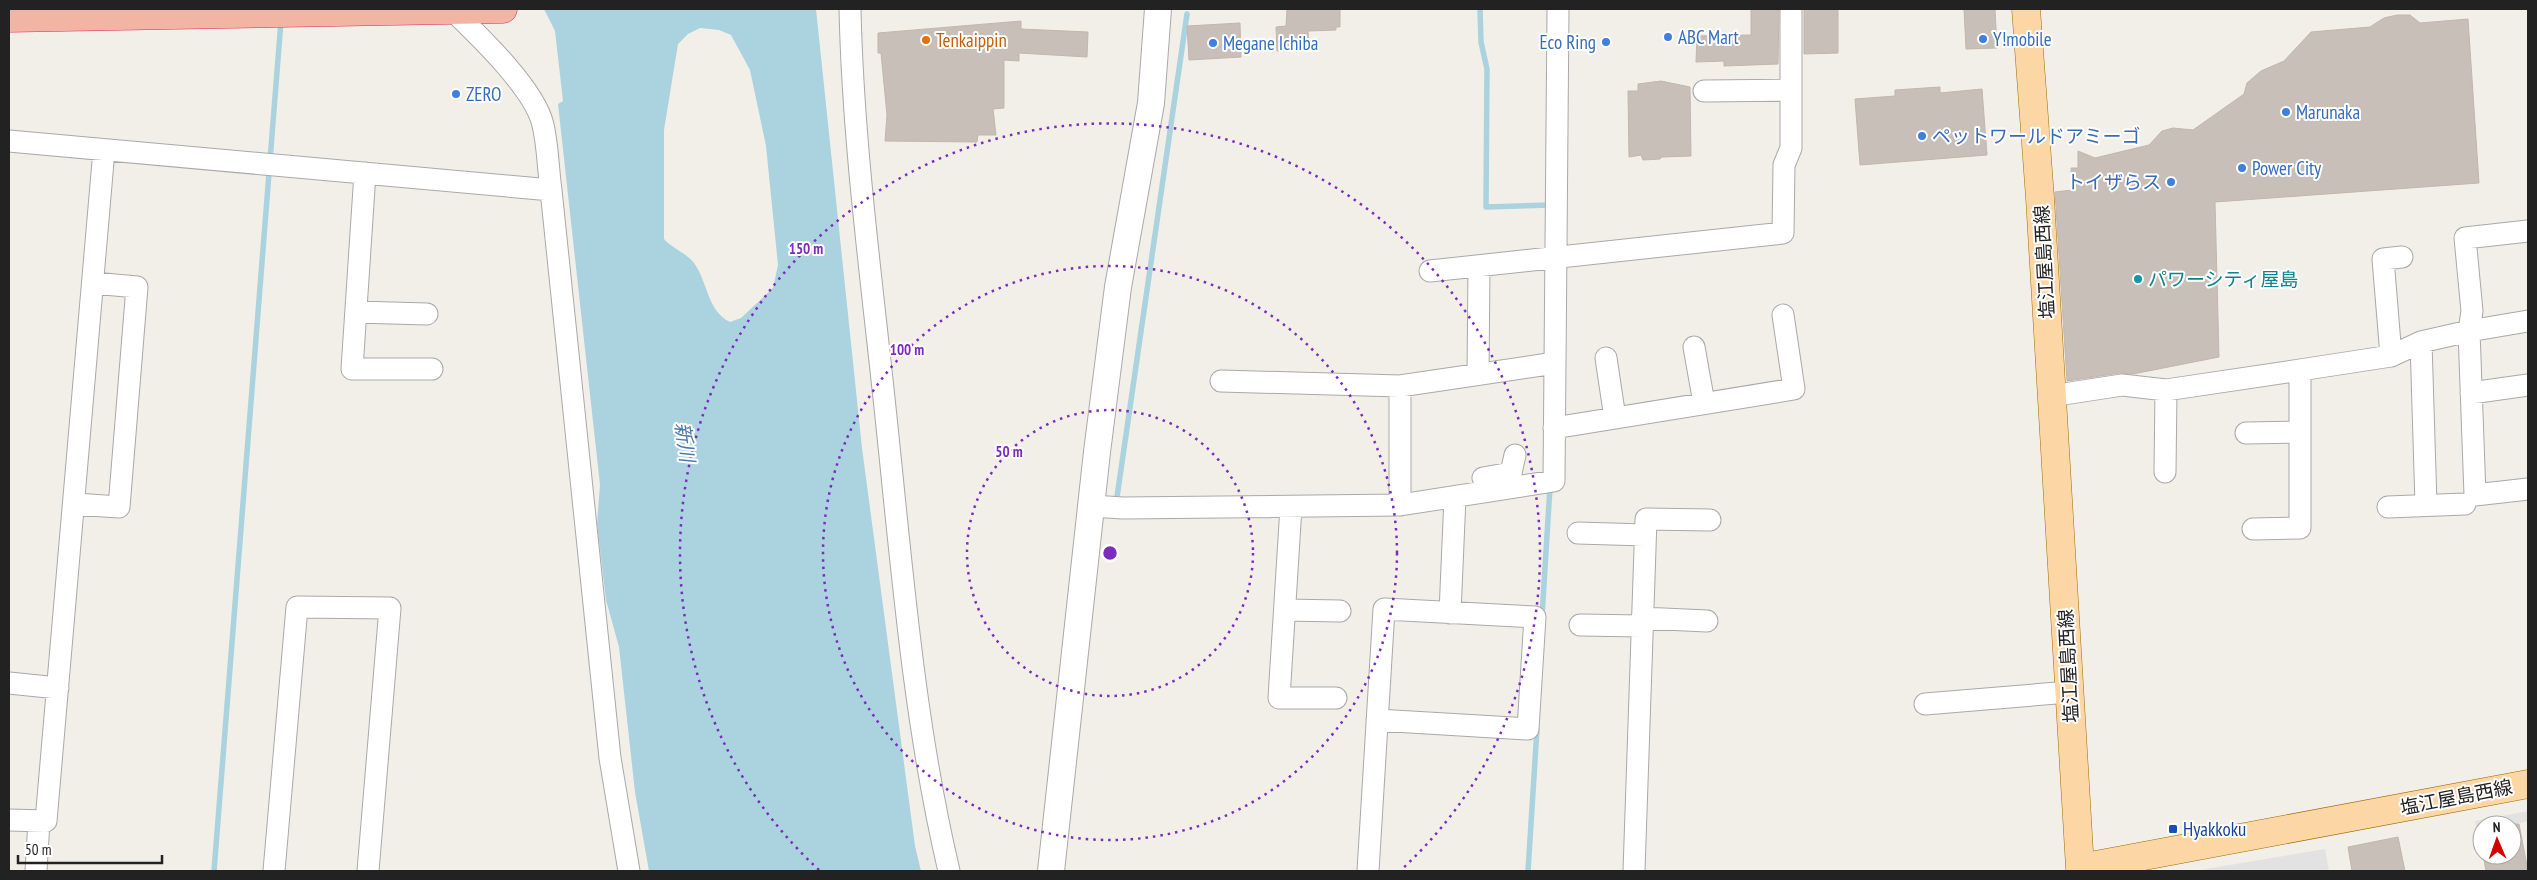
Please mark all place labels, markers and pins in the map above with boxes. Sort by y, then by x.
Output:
place label: ABC Mart [1678,25,1739,49]
place label: Y!mobile [1993,27,2052,51]
place label: Tenkaippin [936,28,1007,52]
place label: Eco Ring [1539,30,1596,54]
place label: Megane Ichiba [1223,31,1318,55]
marker: ABC Mart [1662,31,1674,43]
marker: Y!mobile [1977,33,1989,45]
marker: Tenkaippin [920,34,932,46]
marker: Eco Ring [1600,36,1612,48]
marker: Megane Ichiba [1207,37,1219,49]
place label: ZERO [466,82,502,106]
marker: ZERO [450,88,462,100]
place label: Marunaka [2296,100,2360,124]
marker: Marunaka [2280,106,2292,118]
place label: ペットワールドアミーゴ [1932,124,2141,148]
marker: ペットワールドアミーゴ [1916,130,1928,142]
place label: Power City [2252,156,2322,180]
marker: Power City [2236,162,2248,174]
place label: トイザらス [2066,170,2161,194]
marker: トイザらス [2165,176,2177,188]
place label: パワーシティ屋島 [2148,267,2298,291]
marker: パワーシティ屋島 [2132,273,2144,285]
centre of rings [1101,544,1119,562]
place label: Hyakkoku [2183,817,2246,841]
marker: Hyakkoku [2167,823,2179,835]

